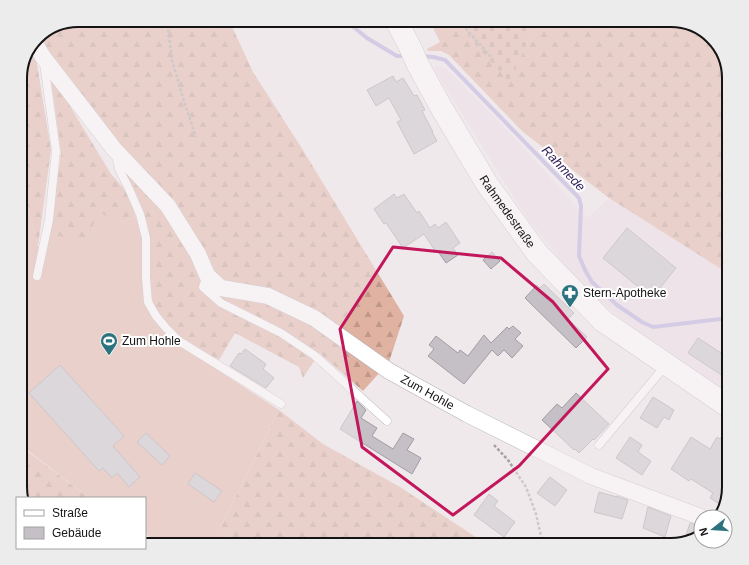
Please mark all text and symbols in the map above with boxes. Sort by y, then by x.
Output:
water label: Rahmede [539,143,588,194]
street label: Rahmedestraße [476,173,538,251]
pharmacy icon: Stern-Apotheke [560,283,580,308]
place label: Stern-Apotheke [583,286,667,300]
sports icon: Zum Hohle [99,331,119,356]
place label: Zum Hohle [122,334,181,348]
street label: Zum Hohle [398,372,457,413]
legend [16,497,146,549]
text: Straße [52,506,88,520]
north arrow [693,509,733,549]
text: Gebäude [52,526,102,540]
text: N [697,526,710,537]

